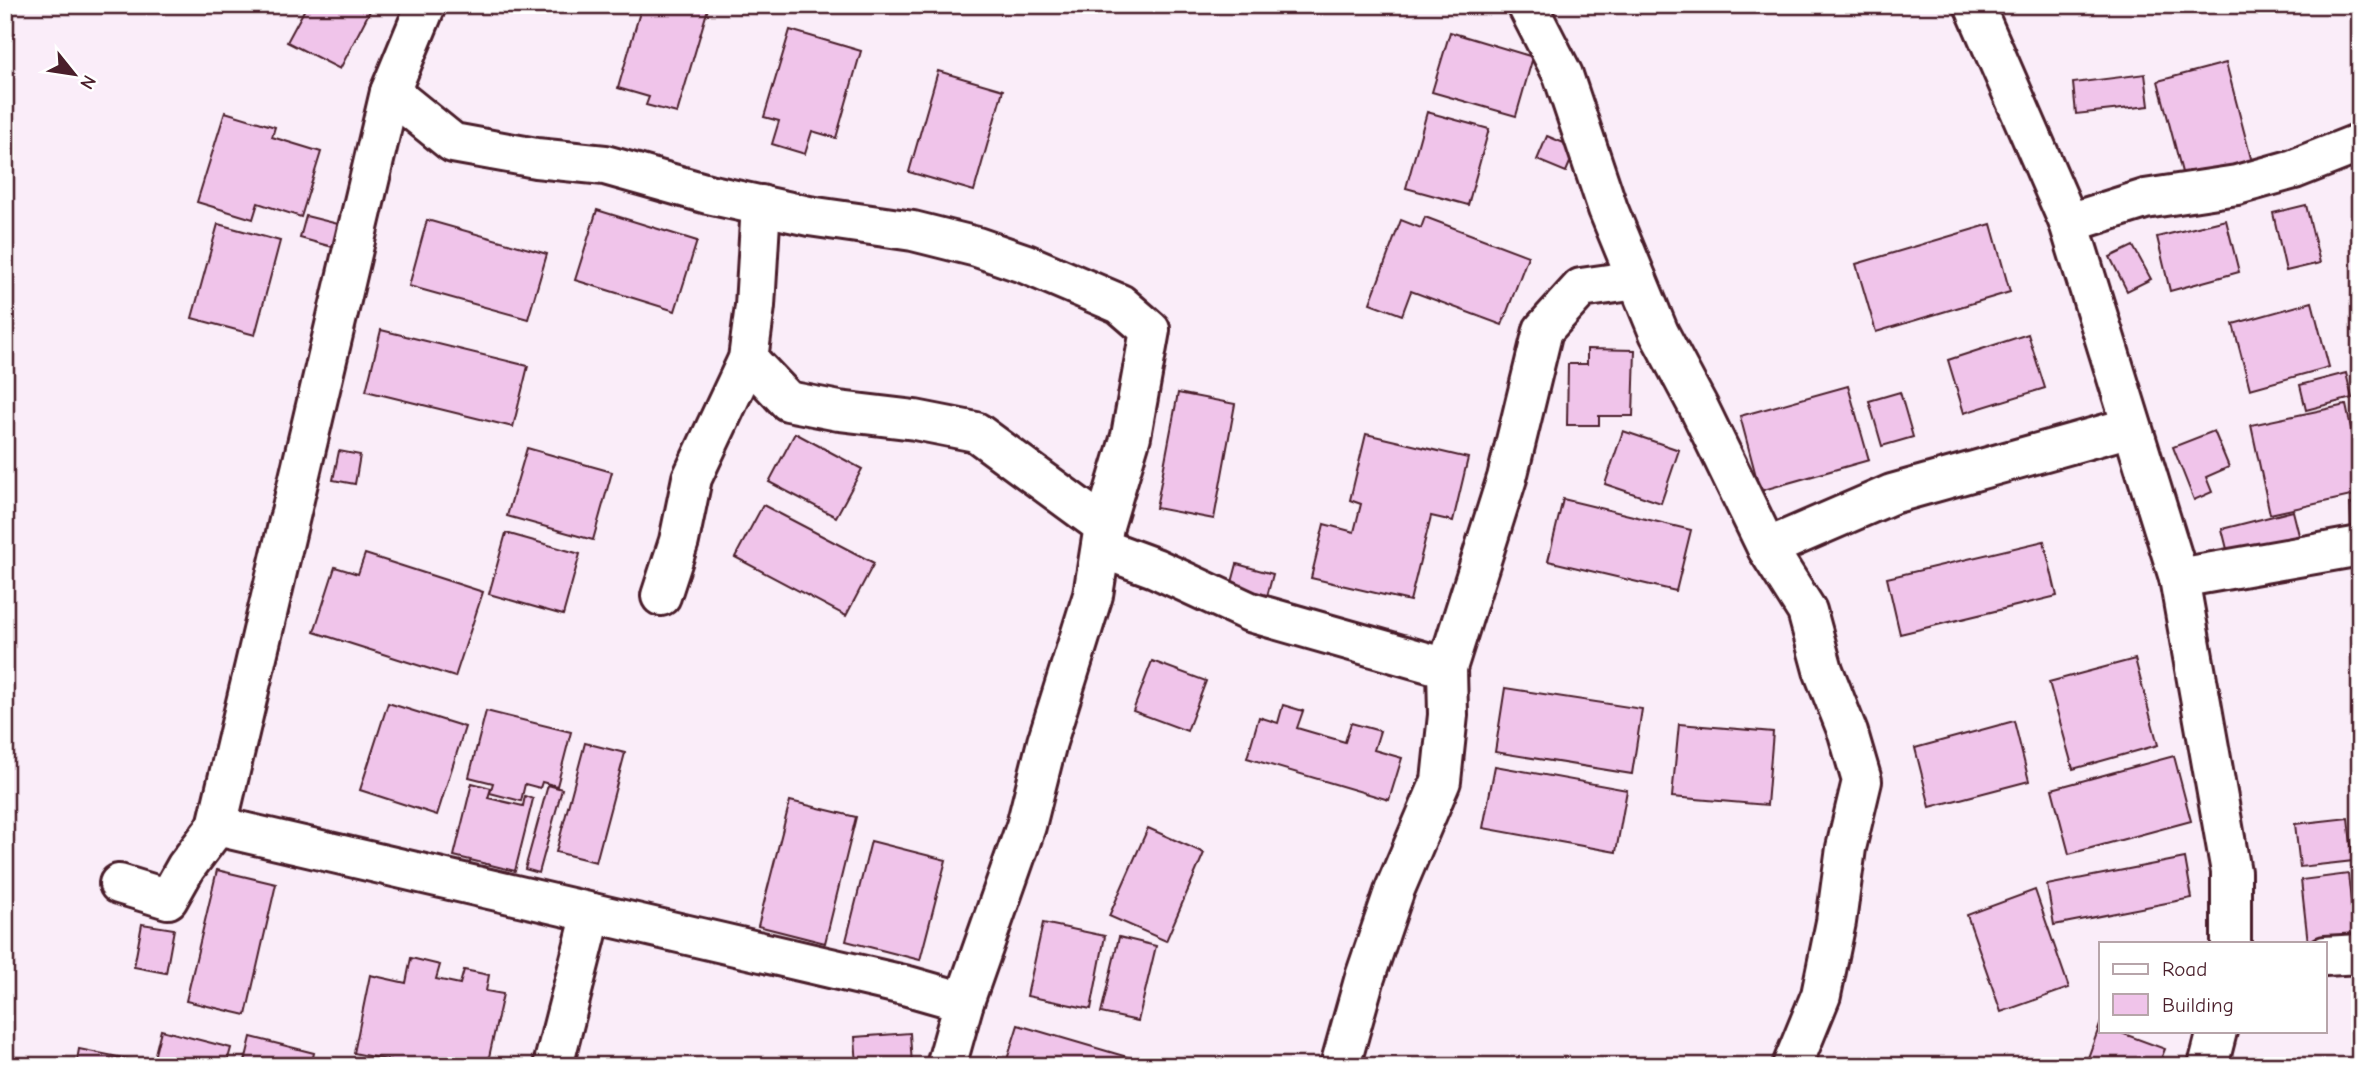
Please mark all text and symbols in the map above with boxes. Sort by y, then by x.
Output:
north arrow [38,38,108,108]
text: N [75,71,100,93]
legend [2099,942,2326,1032]
text: Road [2162,957,2207,981]
text: Building [2162,993,2234,1017]

